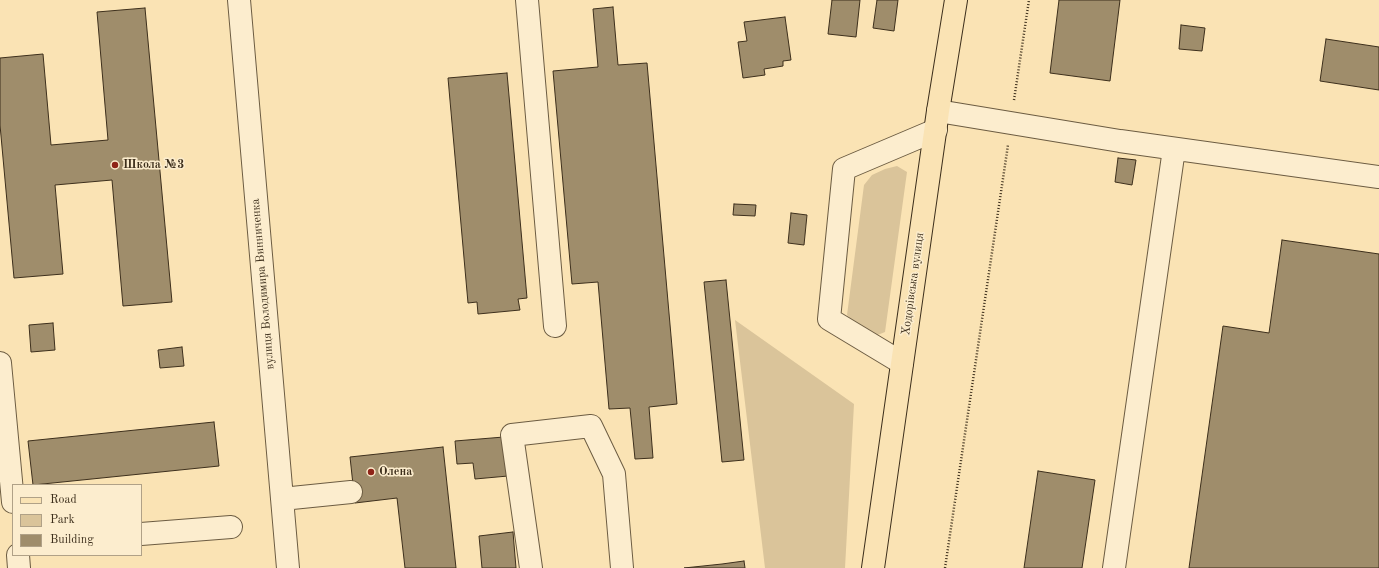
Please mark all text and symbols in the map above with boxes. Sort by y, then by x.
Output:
place label: Школа №3 [123,158,184,172]
marker: Школа №3 [110,160,120,170]
street label: вулиця Володимира Винниченка [248,198,278,370]
street label: Ходорівська вулиця [899,232,927,336]
place label: Олена [379,465,412,479]
marker: Олена [366,467,376,477]
legend [12,484,142,556]
text: Road [50,494,77,506]
text: Park [50,514,75,526]
text: Building [50,534,94,546]

